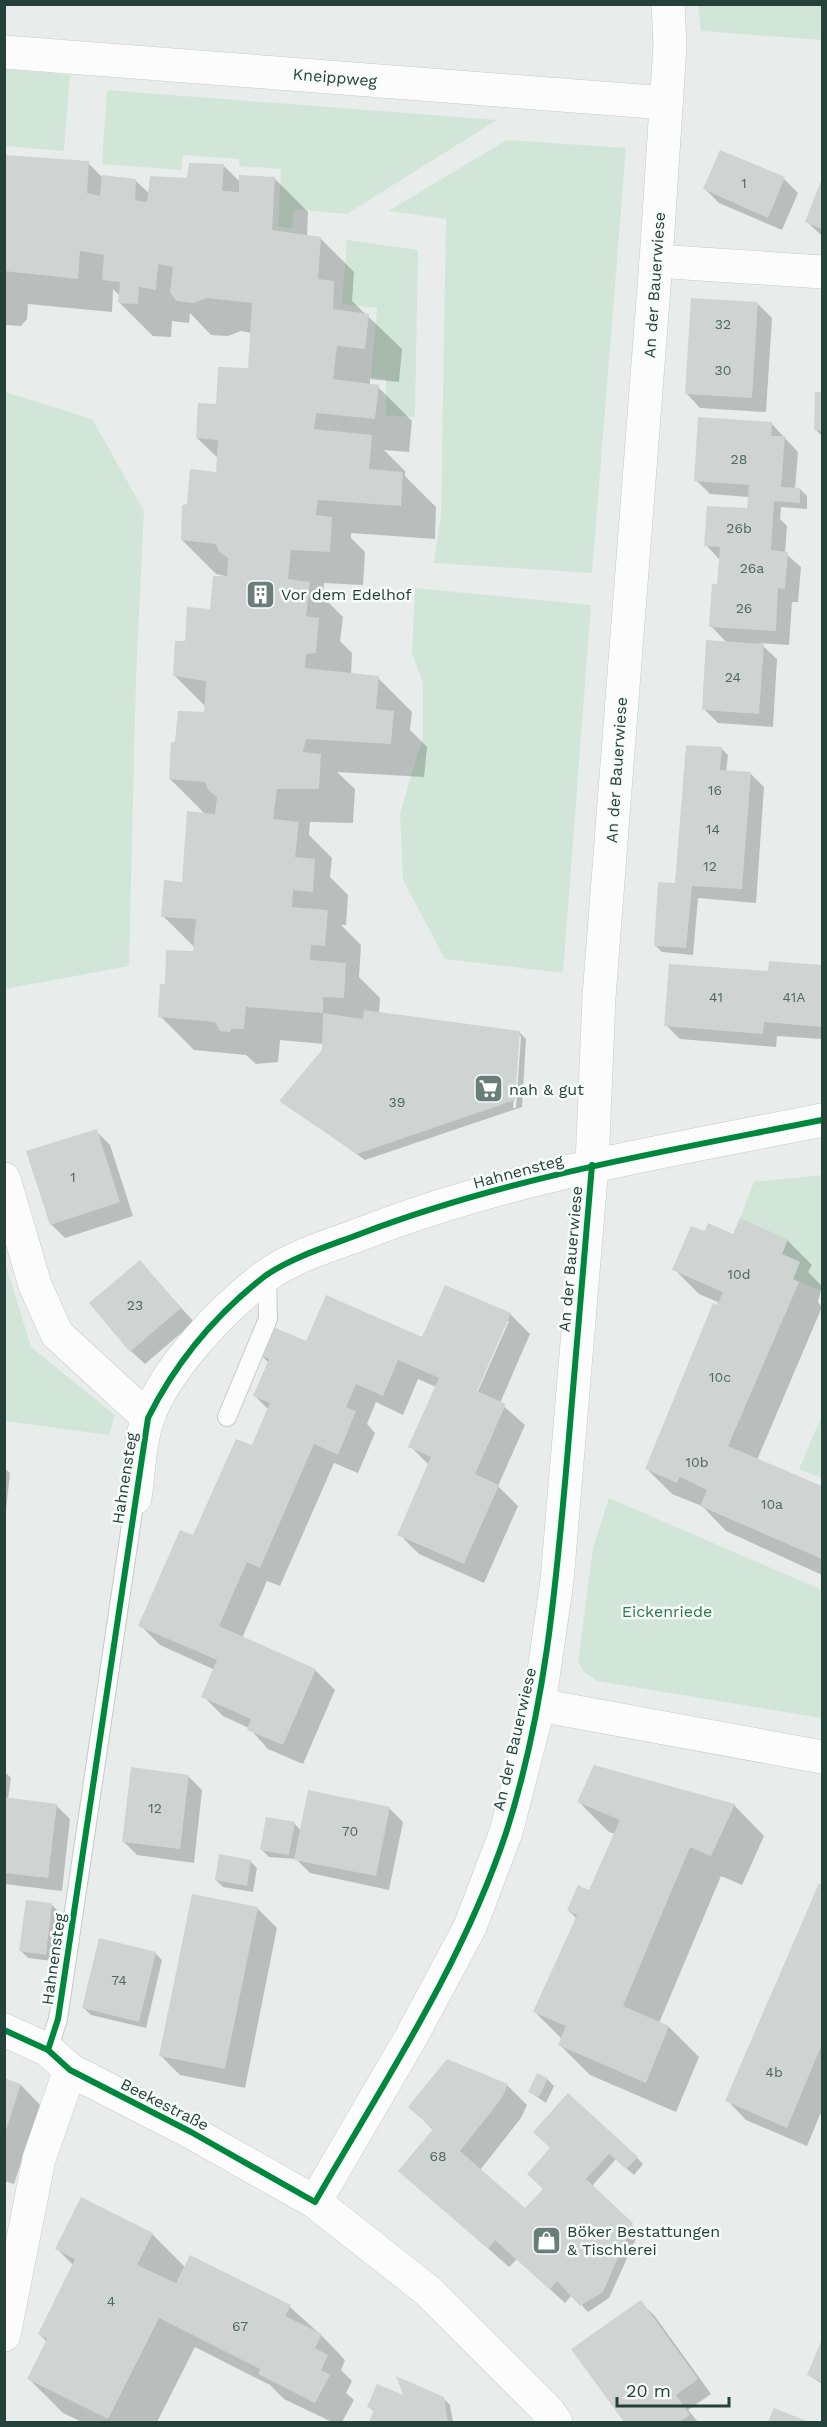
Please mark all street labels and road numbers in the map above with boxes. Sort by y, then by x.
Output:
street label: Kneippweg [292,64,378,91]
street label: An der Bauerwiese [640,211,669,359]
street label: An der Bauerwiese [602,696,631,844]
street label: Hahnensteg [471,1150,566,1193]
street label: An der Bauerwiese [555,1185,586,1333]
street label: Hahnensteg [108,1430,141,1525]
street label: An der Bauerwiese [489,1666,540,1813]
street label: Hahnensteg [38,1911,69,2006]
street label: Beekestraße [117,2074,212,2135]

